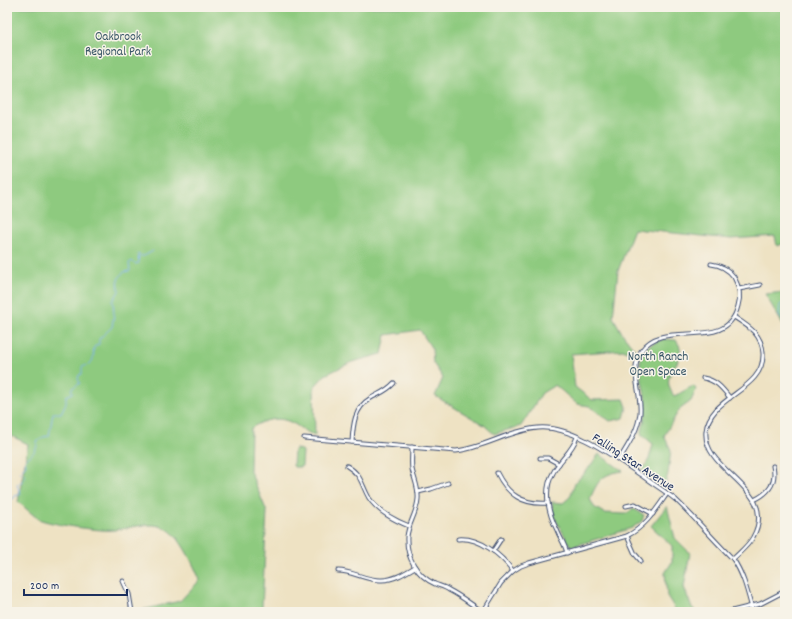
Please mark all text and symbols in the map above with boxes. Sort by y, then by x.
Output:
park label: Oakbrook Regional Park [85,28,151,62]
park label: North Ranch Open Space [628,348,688,382]
street label: Falling Star Avenue [588,429,678,497]
scale bar [24,571,127,597]
text: 200 m [30,578,59,595]

